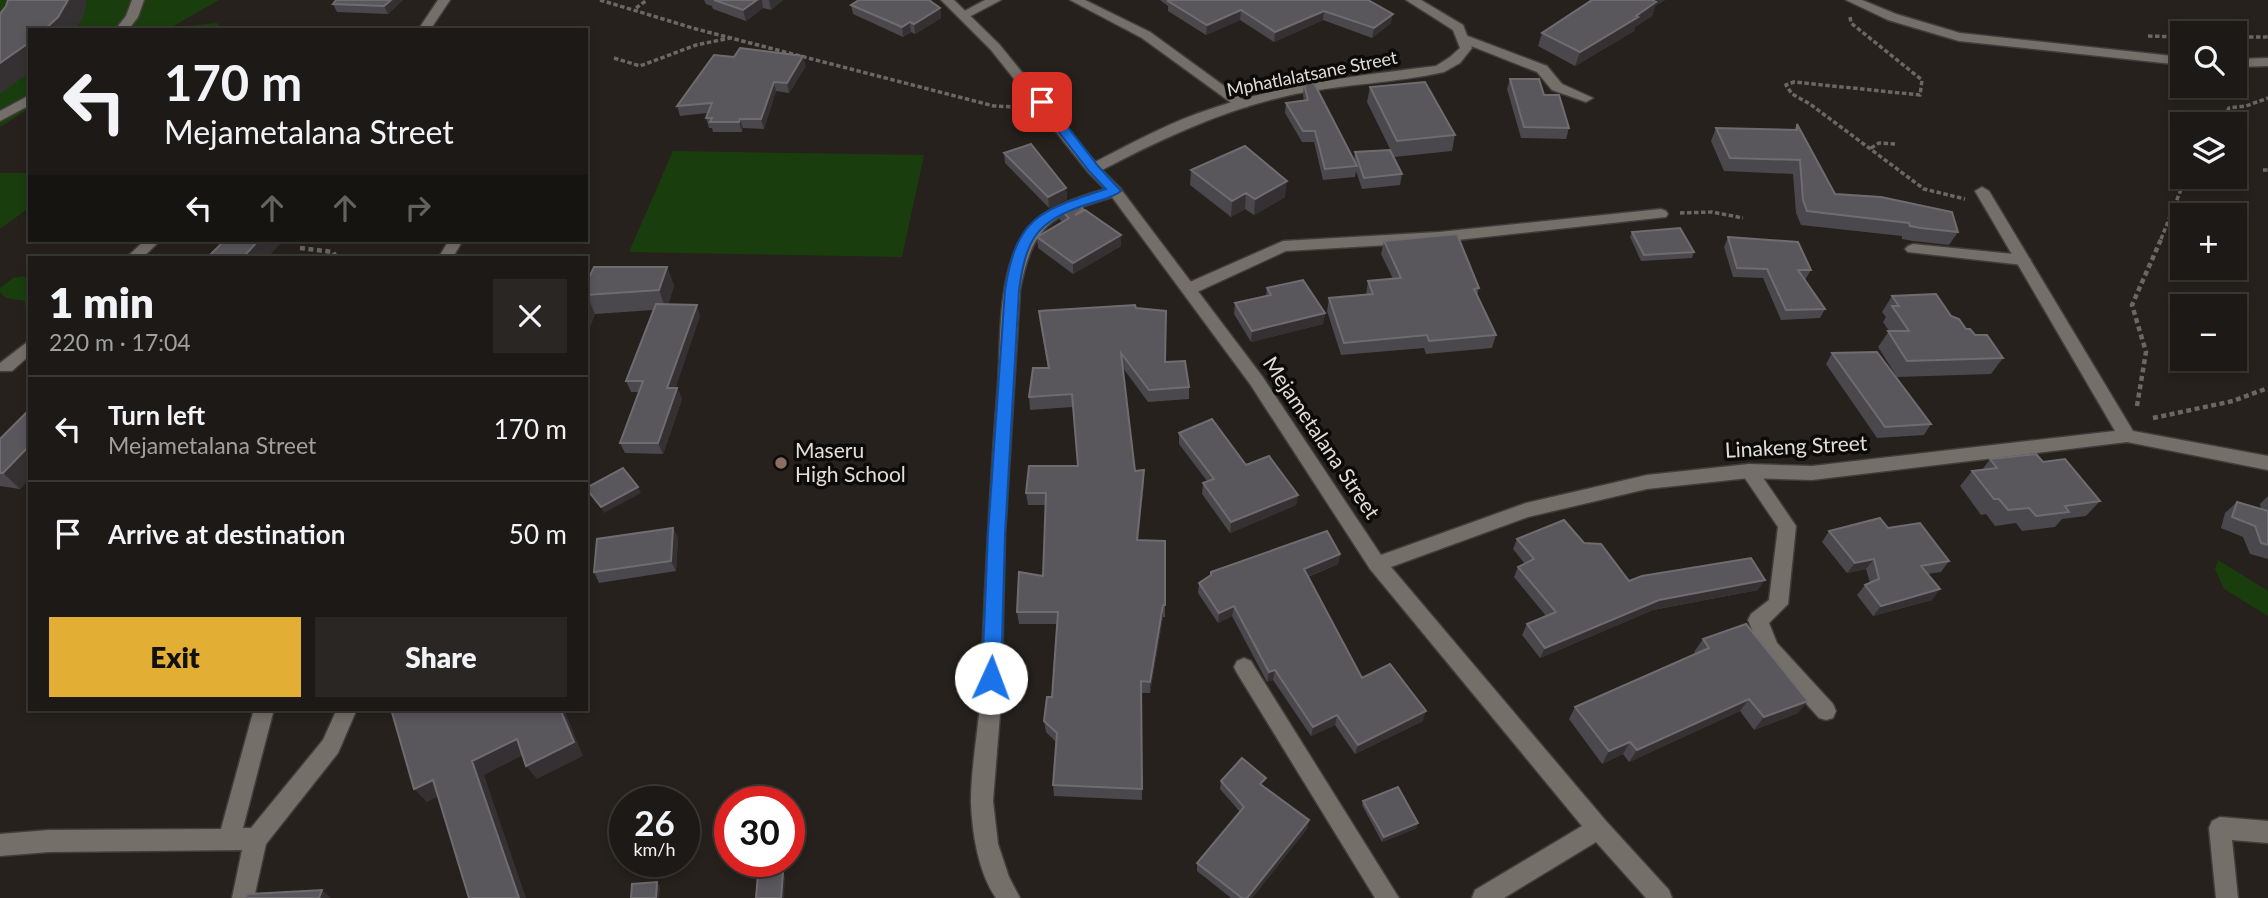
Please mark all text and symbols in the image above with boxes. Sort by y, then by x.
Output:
map controls [2170,21,2247,371]
button: search [2170,21,2247,98]
street label: Mphatlalatsane Street [1225,46,1399,100]
text: 170 m [164,53,302,111]
icon: left [49,56,140,147]
pin [1012,72,1072,132]
icon: arrive [1023,83,1061,121]
text: Mejametalana Street [164,112,454,151]
button: layers [2170,112,2247,189]
icon: left [180,189,218,227]
icon: ahead [253,189,291,227]
icon: ahead [326,189,364,227]
icon: right [399,189,437,227]
button: + [2170,203,2247,280]
text: 1 min [49,277,154,327]
button: close [493,279,567,353]
button: − [2170,294,2247,371]
text: 220 m · 17:04 [49,328,191,356]
street label: Mejametalana Street [1259,351,1386,523]
text: Turn left [108,399,205,431]
icon: left [49,410,87,448]
text: 170 m [494,413,567,445]
street label: Linakeng Street [1724,429,1868,462]
text: Mejametalana Street [108,431,316,459]
place label: Maseru High School [795,437,906,486]
marker: Maseru High School [773,455,789,471]
icon: arrive [49,515,87,553]
text: Arrive at destination [108,518,345,550]
text: 50 m [509,518,567,550]
button: Exit [49,617,301,697]
button: Share [315,617,567,697]
position arrow [954,641,1028,715]
speed limit sign: 30 [714,786,805,877]
text: 26 [634,801,675,843]
text: km/h [633,838,676,860]

